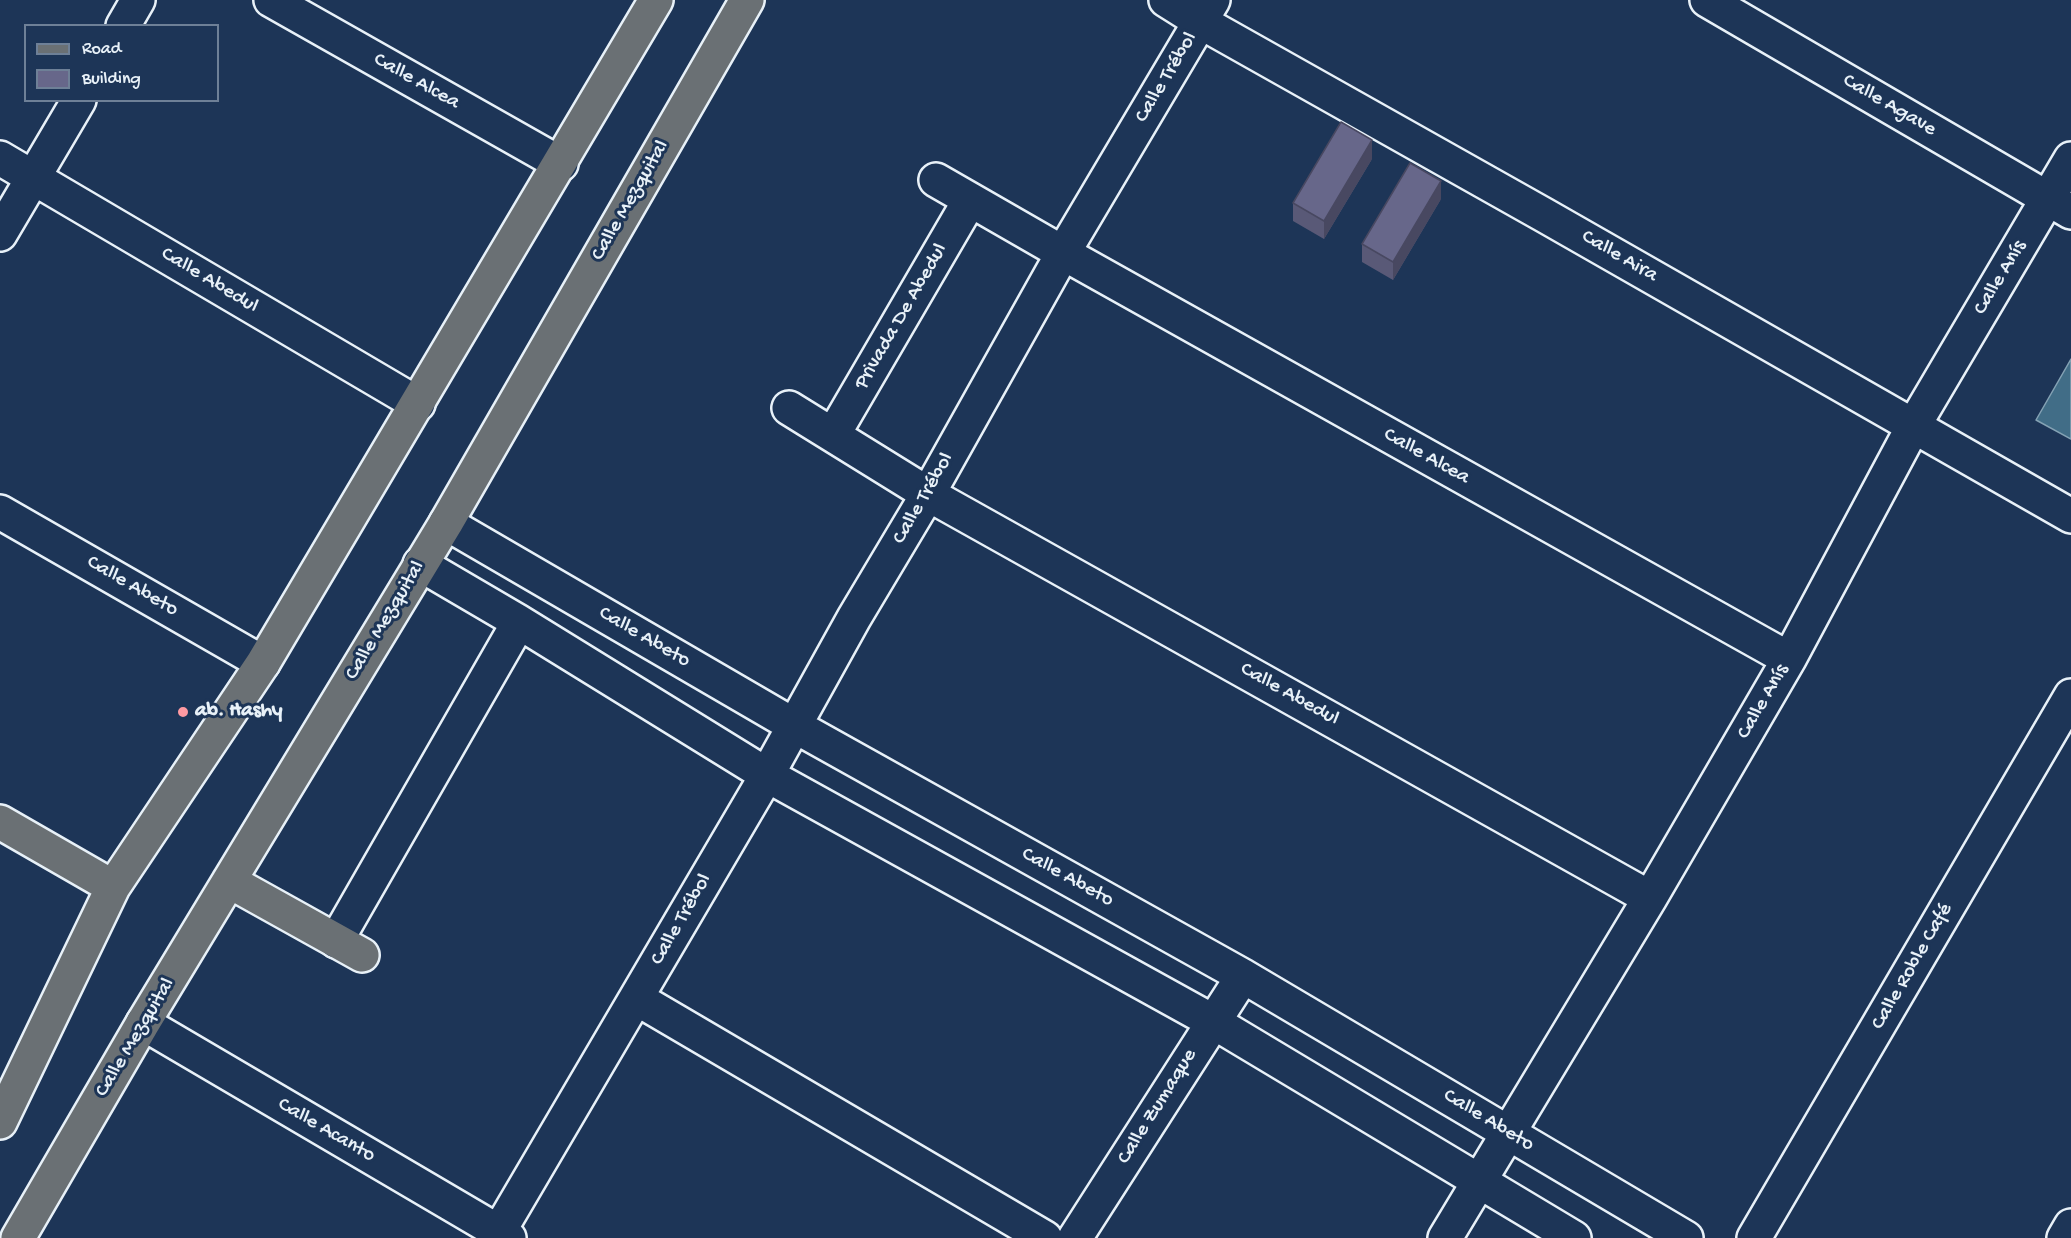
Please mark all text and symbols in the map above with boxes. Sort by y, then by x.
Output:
legend [24,24,219,102]
street label: Calle Trébol [1130,28,1204,128]
text: Road [82,39,121,60]
street label: Calle Alcea [368,48,464,116]
text: Building [82,69,141,90]
street label: Calle Agave [1838,69,1940,143]
street label: Calle Mezquital [586,136,676,266]
street label: Calle Aira [1576,225,1662,289]
street label: Calle Anís [1969,236,2033,320]
street label: Privada De Abedul [850,240,954,394]
street label: Calle Abedul [156,242,262,320]
street label: Calle Alcea [1378,423,1474,491]
street label: Calle Trébol [888,449,960,549]
street label: Calle Abeto [82,551,182,623]
street label: Calle Mezquital [341,557,431,685]
street label: Calle Abeto [594,602,694,674]
street label: Calle Abedul [1235,658,1343,732]
street label: Calle Anís [1732,660,1796,744]
place label: ab. Hashy [195,699,282,725]
marker: ab. Hashy [176,705,190,719]
street label: Calle Abeto [1016,842,1118,914]
street label: Calle Trébol [646,870,718,970]
street label: Calle Roble Café [1867,899,1959,1035]
street label: Calle Mezquital [91,974,181,1102]
street label: Calle Zumaque [1113,1045,1203,1169]
street label: Calle Abeto [1438,1084,1538,1158]
street label: Calle Acanto [273,1093,379,1169]

